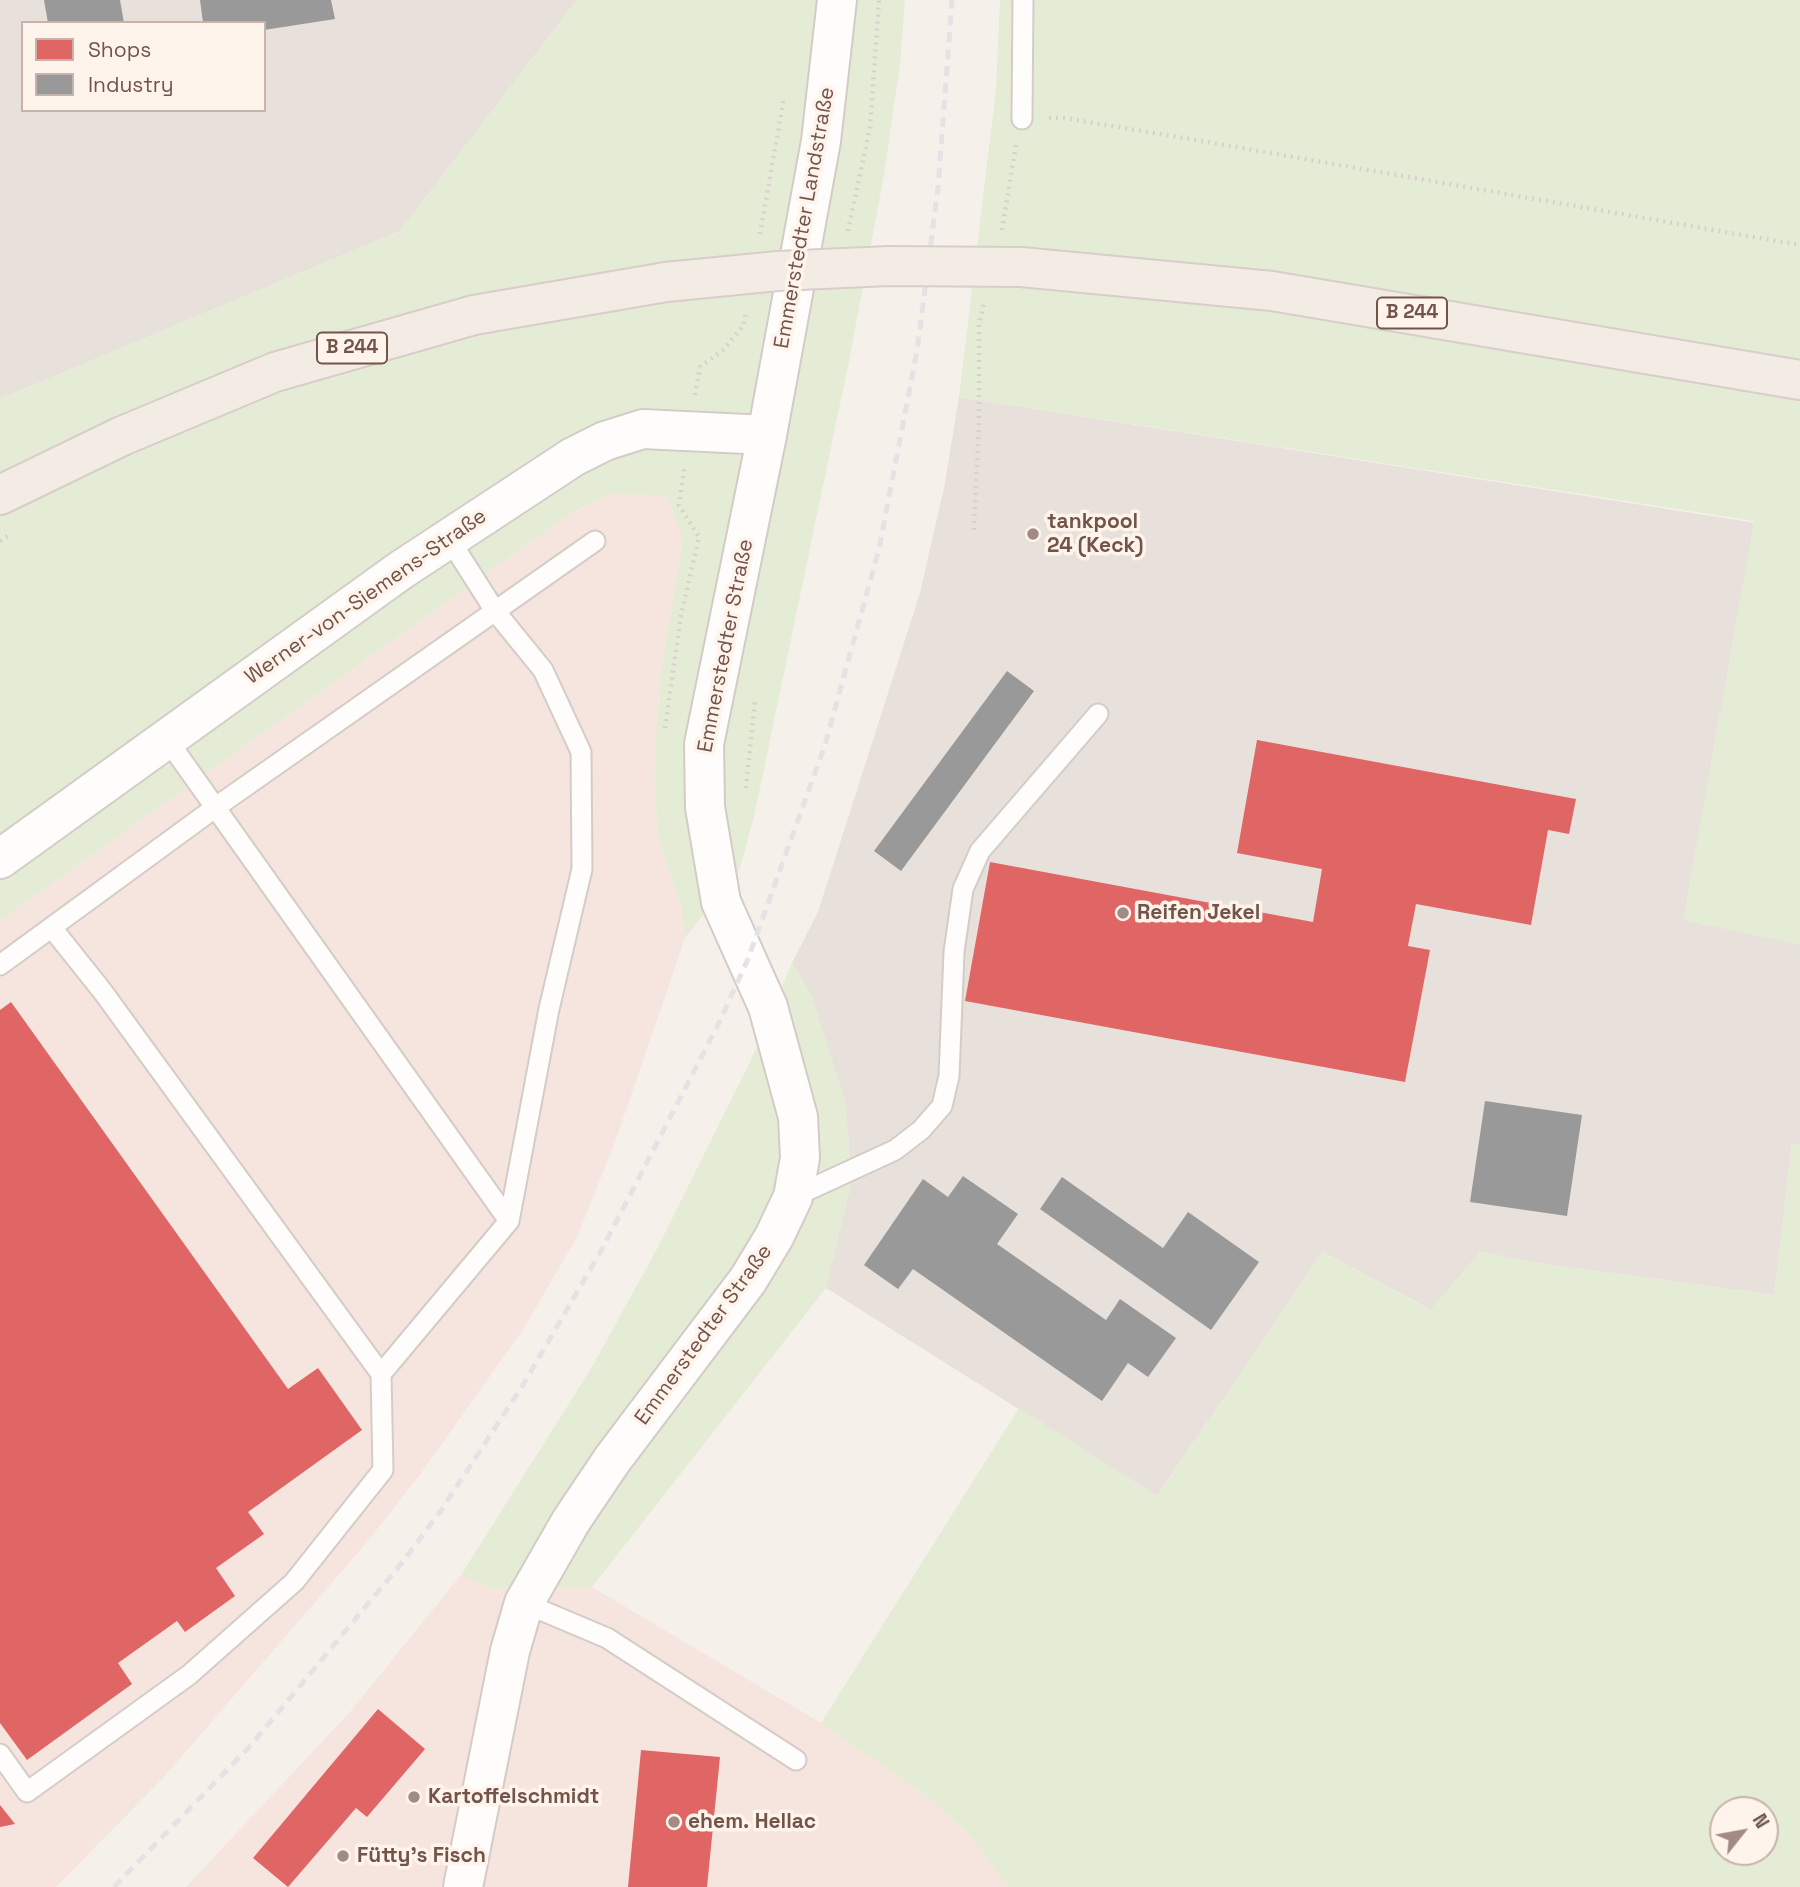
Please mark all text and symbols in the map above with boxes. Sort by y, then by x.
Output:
legend [21,21,266,112]
text: Shops [88,36,151,63]
text: Industry [88,71,174,98]
street label: Emmerstedter Landstraße [770,85,840,351]
road number: B 244 [1377,298,1447,328]
road number: B 244 [317,332,387,364]
street label: Werner-von-Siemens-Straße [240,504,492,690]
place label: tankpool 24 (Keck) [1047,509,1143,559]
marker: tankpool 24 (Keck) [1025,526,1041,542]
street label: Emmerstedter Straße [693,537,759,755]
place label: Reifen Jekel [1137,900,1260,926]
marker: Reifen Jekel [1115,905,1131,921]
street label: Emmerstedter Straße [630,1240,778,1430]
place label: Kartoffelschmidt [428,1784,599,1810]
marker: Kartoffelschmidt [406,1789,422,1805]
north arrow [1709,1796,1779,1866]
place label: ehem. Hellac [688,1809,816,1835]
text: N [1747,1809,1775,1833]
marker: ehem. Hellac [666,1814,682,1830]
place label: Fütty’s Fisch [357,1843,486,1869]
marker: Fütty’s Fisch [335,1848,351,1864]

